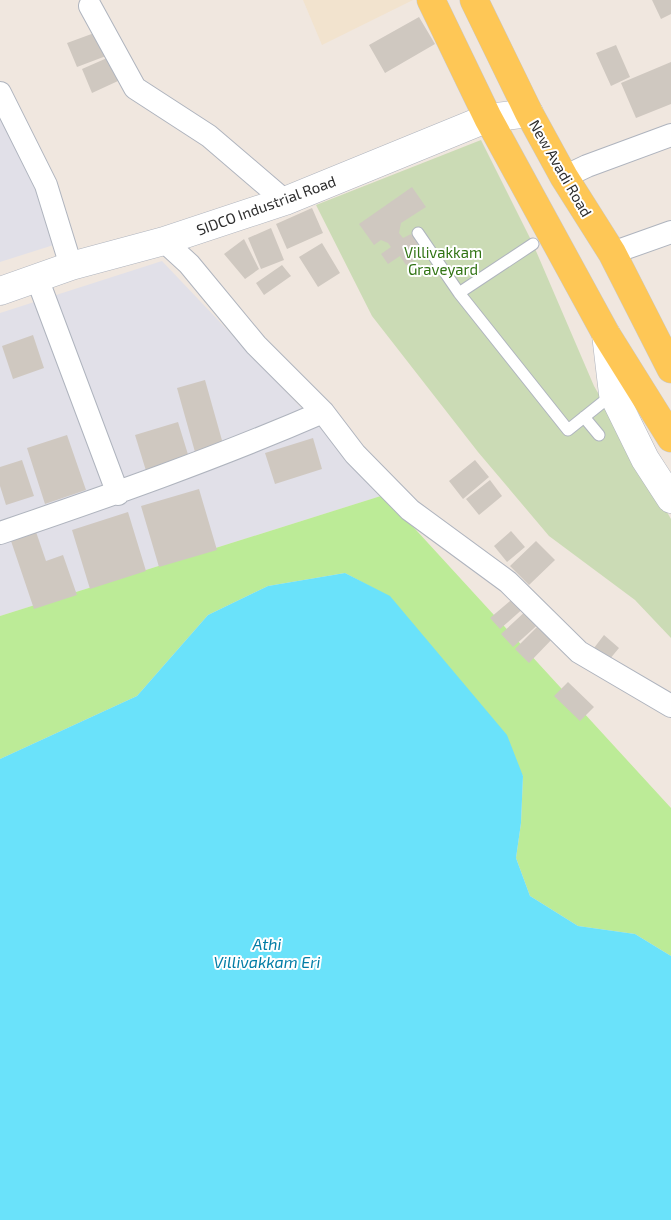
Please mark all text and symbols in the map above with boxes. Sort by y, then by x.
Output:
street label: New Avadi Road [526,116,596,220]
street label: SIDCO Industrial Road [194,171,338,239]
park label: Villivakkam Graveyard [404,243,482,278]
water label: Athi Villivakkam Eri [213,934,321,971]

